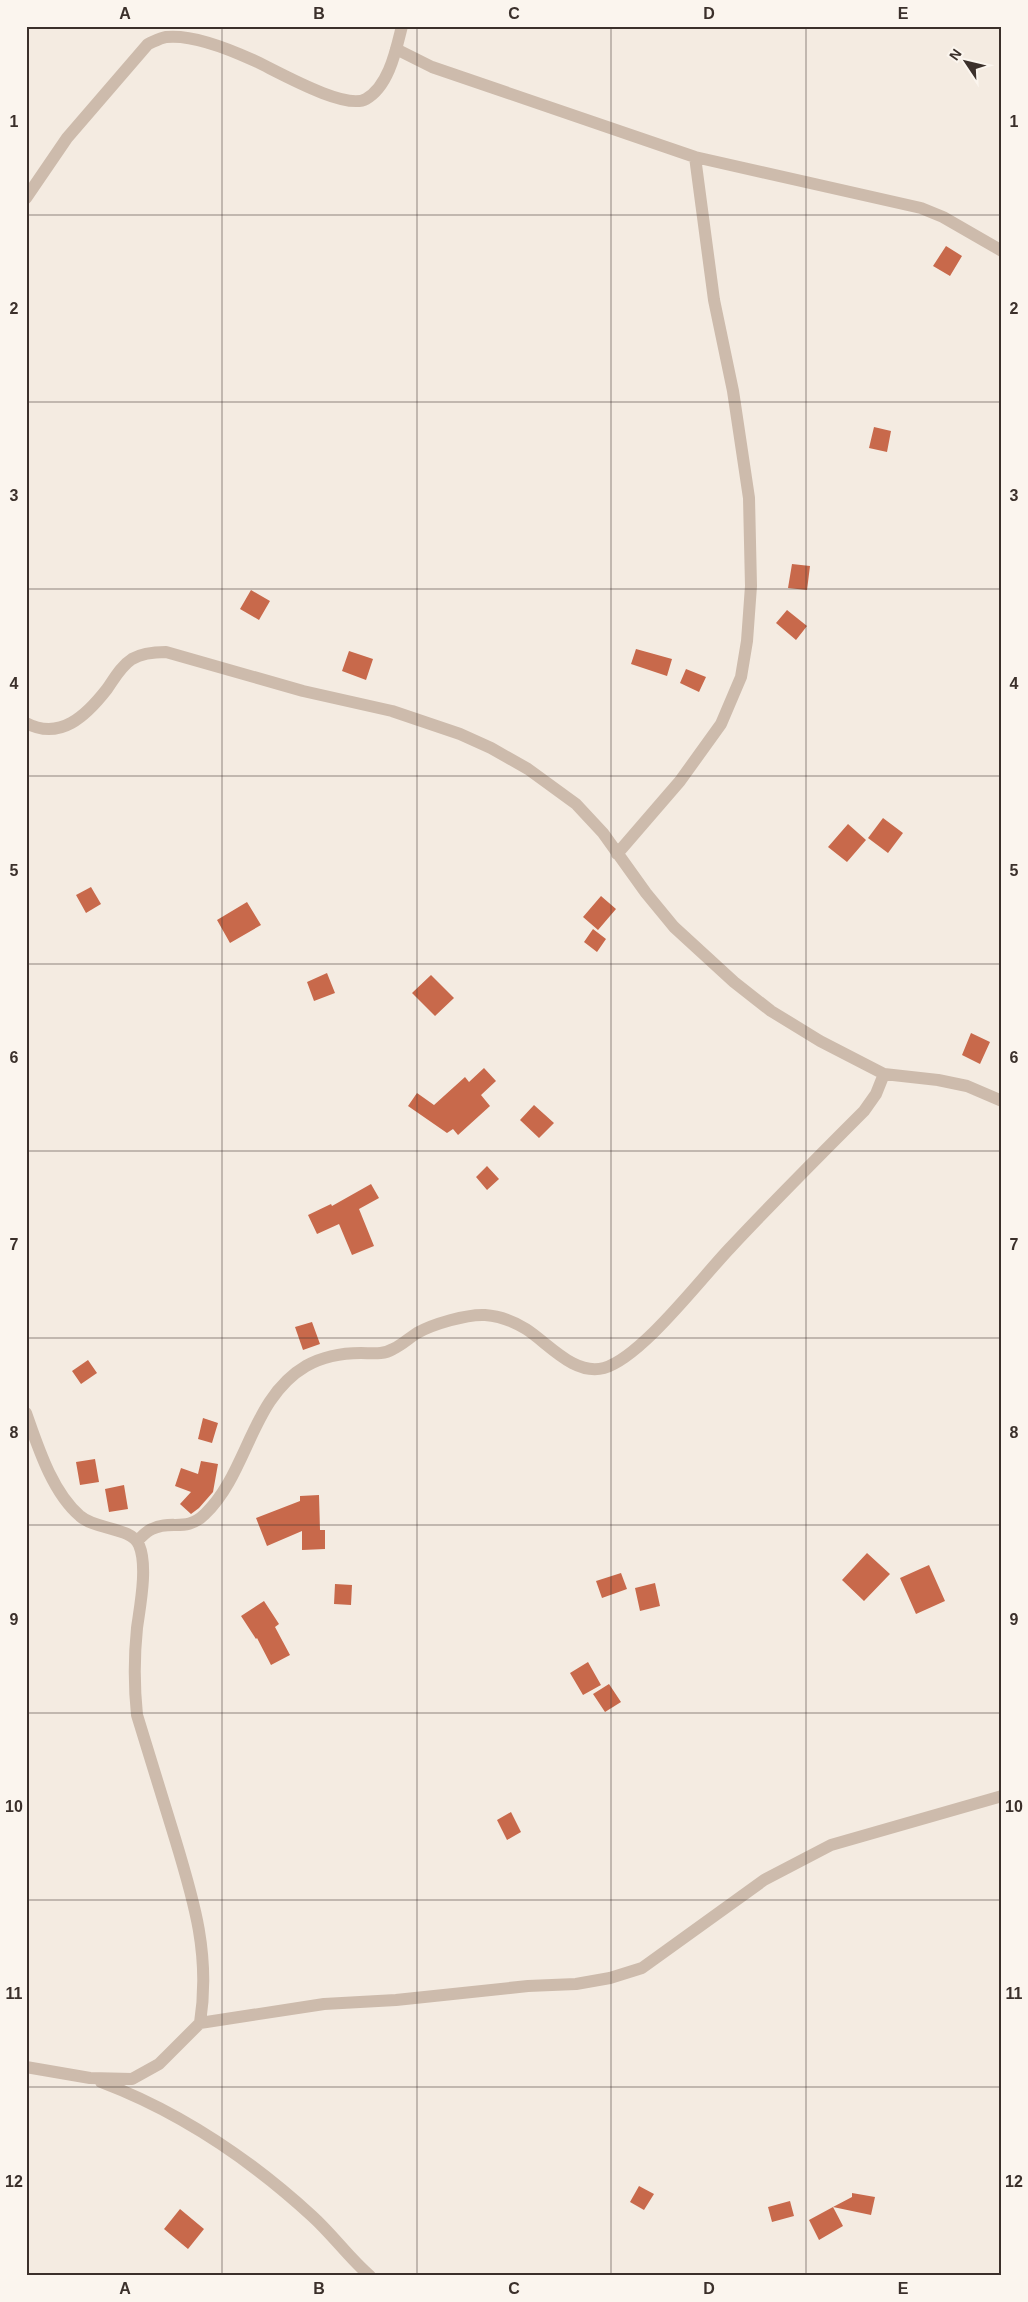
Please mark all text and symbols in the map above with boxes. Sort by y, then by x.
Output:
text: A [119,5,131,22]
text: B [313,5,325,22]
text: C [508,5,520,22]
text: D [703,5,715,22]
text: E [898,5,909,22]
north arrow [940,38,990,88]
text: N [946,46,965,63]
text: 1 [10,113,19,130]
text: 1 [1010,113,1019,130]
text: 2 [10,300,19,317]
text: 2 [1010,300,1019,317]
text: 3 [10,487,19,504]
text: 3 [1010,487,1019,504]
text: 4 [10,675,19,692]
text: 4 [1010,675,1019,692]
text: 5 [10,862,19,879]
text: 5 [1010,862,1019,879]
text: 6 [10,1049,19,1066]
text: 6 [1010,1049,1019,1066]
text: 7 [10,1236,19,1253]
text: 7 [1010,1236,1019,1253]
text: 8 [10,1424,19,1441]
text: 8 [1010,1424,1019,1441]
text: 9 [10,1611,19,1628]
text: 9 [1010,1611,1019,1628]
text: 10 [5,1798,23,1815]
text: 10 [1005,1798,1023,1815]
text: 11 [6,1985,23,2002]
text: 11 [1006,1985,1023,2002]
text: 12 [5,2173,23,2190]
text: 12 [1005,2173,1023,2190]
text: A [119,2280,131,2297]
text: B [313,2280,325,2297]
text: C [508,2280,520,2297]
text: D [703,2280,715,2297]
text: E [898,2280,909,2297]

